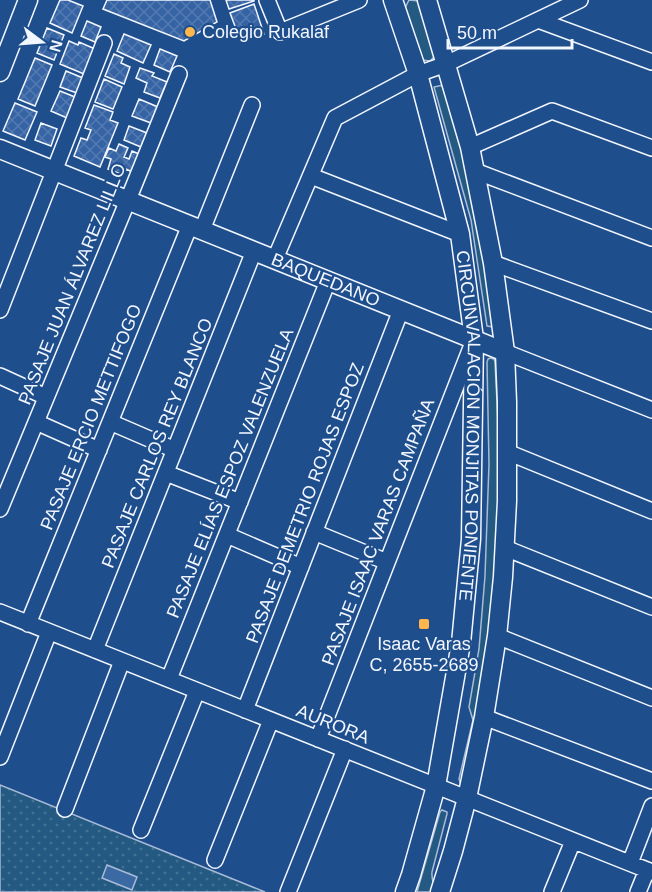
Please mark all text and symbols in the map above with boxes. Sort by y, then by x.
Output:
north arrow [12,12,72,72]
scale bar [448,12,572,50]
place label: Colegio Rukalaf [202,22,330,42]
text: 50 m [457,23,497,43]
marker: Colegio Rukalaf [183,25,197,39]
text: N [46,38,66,54]
street label: PASAJE JUAN ÁLVAREZ LILLO [14,161,130,407]
street label: BAQUEDANO [269,249,383,311]
street label: CIRCUNVALACIÓN MONJITAS PONIENTE [452,249,484,602]
street label: PASAJE ERCIO METTIFOGO [36,301,146,533]
street label: PASAJE CARLOS REY BLANCO [98,315,216,571]
street label: PASAJE ELÍAS ESPOZ VALENZUELA [163,325,297,621]
street label: PASAJE DEMETRIO ROJAS ESPOZ [242,360,368,646]
street label: PASAJE ISAAC VARAS CAMPAÑA [317,395,438,668]
marker: Isaac Varas C, 2655-2689 [417,617,431,631]
place label: Isaac Varas C, 2655-2689 [369,634,479,675]
street label: AURORA [294,700,372,748]

